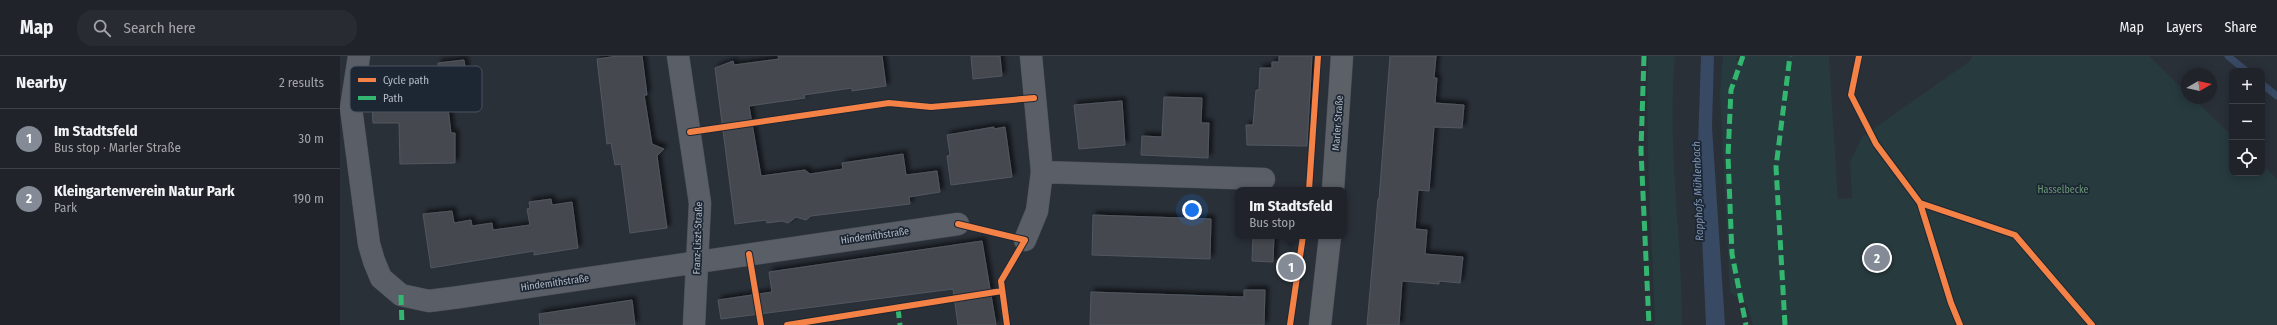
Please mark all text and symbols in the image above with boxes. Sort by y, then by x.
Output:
search box [77,10,357,46]
text: Map [20,16,53,39]
icon: search [91,17,113,39]
text: Search here [123,19,196,37]
text: Map [2120,19,2144,36]
text: Layers [2166,19,2202,36]
text: Share [2224,19,2257,36]
legend [350,66,482,112]
north arrow [2181,68,2217,104]
map controls [2229,68,2265,176]
button: + [2229,68,2265,104]
text: Nearby [16,72,67,93]
text: Cycle path [383,74,429,87]
text: 2 results [279,75,324,90]
text: Path [383,92,403,105]
street label: Marler Straße [1330,95,1346,151]
button: − [2229,104,2265,140]
text: Im Stadtsfeld [54,122,138,140]
text: 1 [26,131,32,146]
text: 30 m [298,131,324,146]
text: Bus stop · Marler Straße [54,140,181,155]
button: locate [2229,140,2265,176]
water label: Rapphofs Mühlenbach [1690,141,1706,241]
text: Kleingartenverein Natur Park [54,182,235,200]
park label: Hasselbecke [2038,184,2089,196]
popup [1235,187,1347,239]
text: 2 [26,191,32,206]
text: 190 m [293,191,324,206]
text: Im Stadtsfeld [1249,197,1333,215]
text: Park [54,200,77,215]
your location [1182,200,1202,220]
street label: Franz-Liszt-Straße [691,201,705,275]
text: Bus stop [1249,215,1295,230]
street label: Hindemithstraße [840,225,910,247]
pin: 2 [1864,243,1890,273]
pin: 1 [1278,252,1304,282]
street label: Hindemithstraße [520,272,590,294]

